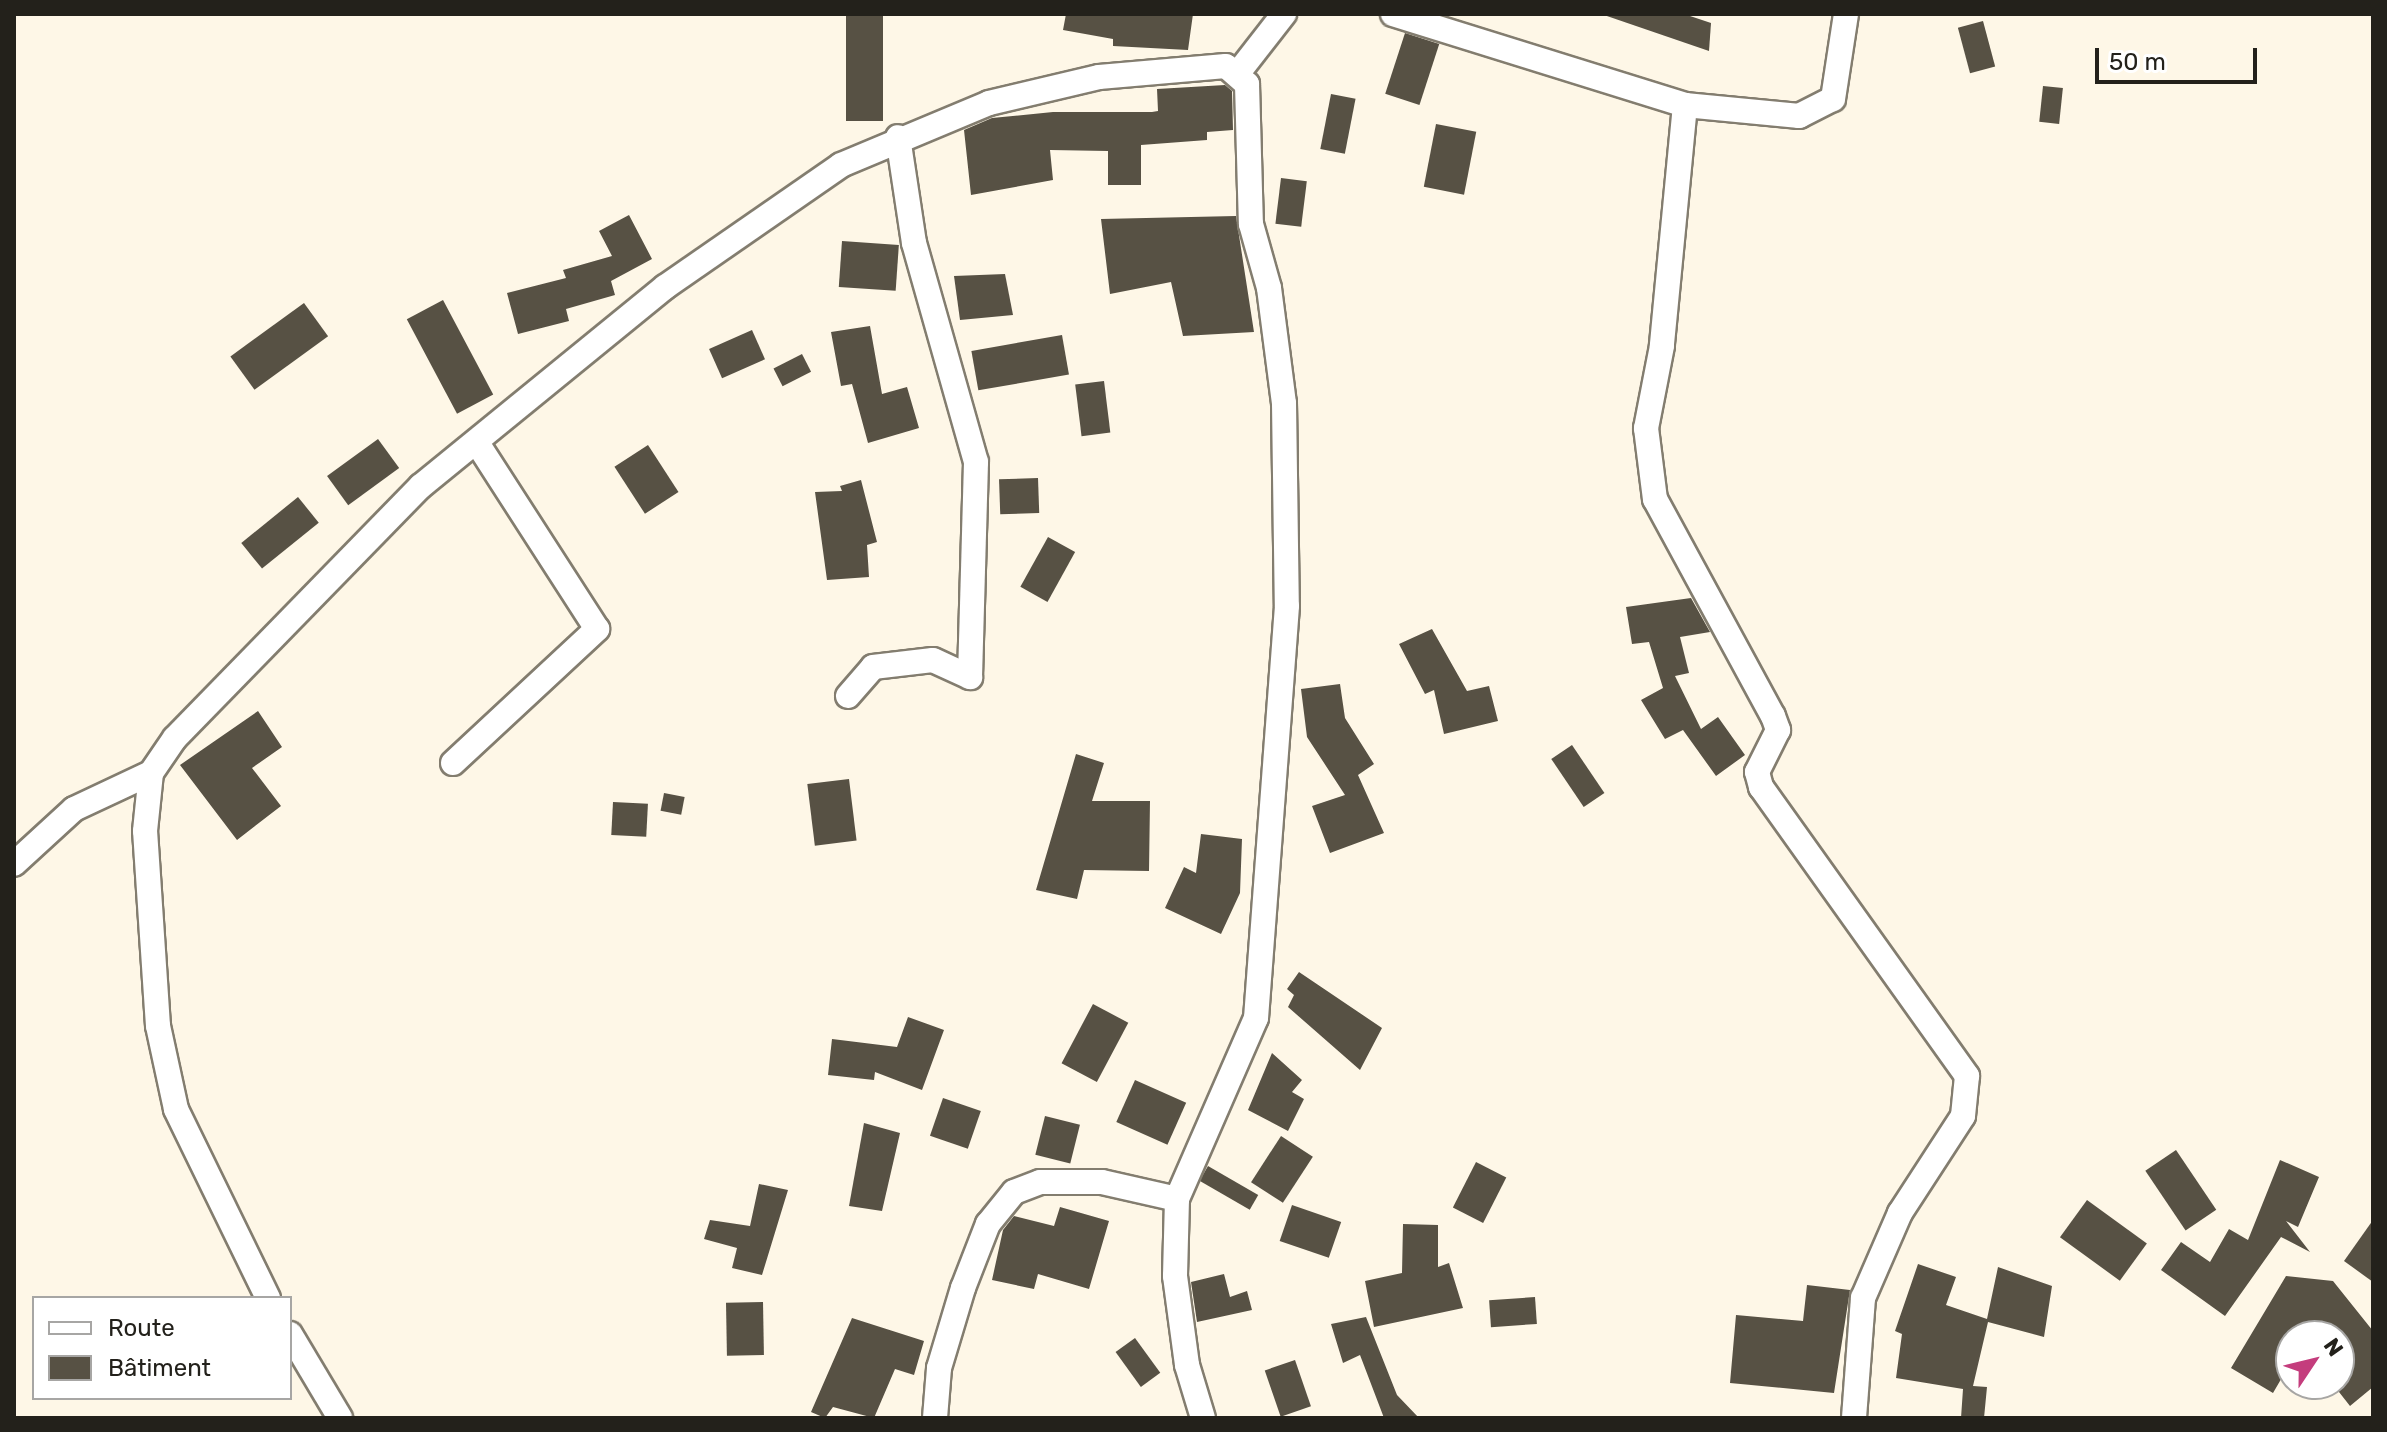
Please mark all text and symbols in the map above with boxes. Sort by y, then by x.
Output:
scale bar [2099,32,2261,82]
text: 50 m [2109,48,2166,76]
legend [32,1296,292,1400]
text: Route [108,1314,175,1342]
north arrow [2275,1320,2355,1400]
text: N [2318,1333,2349,1361]
text: Bâtiment [108,1354,211,1382]

